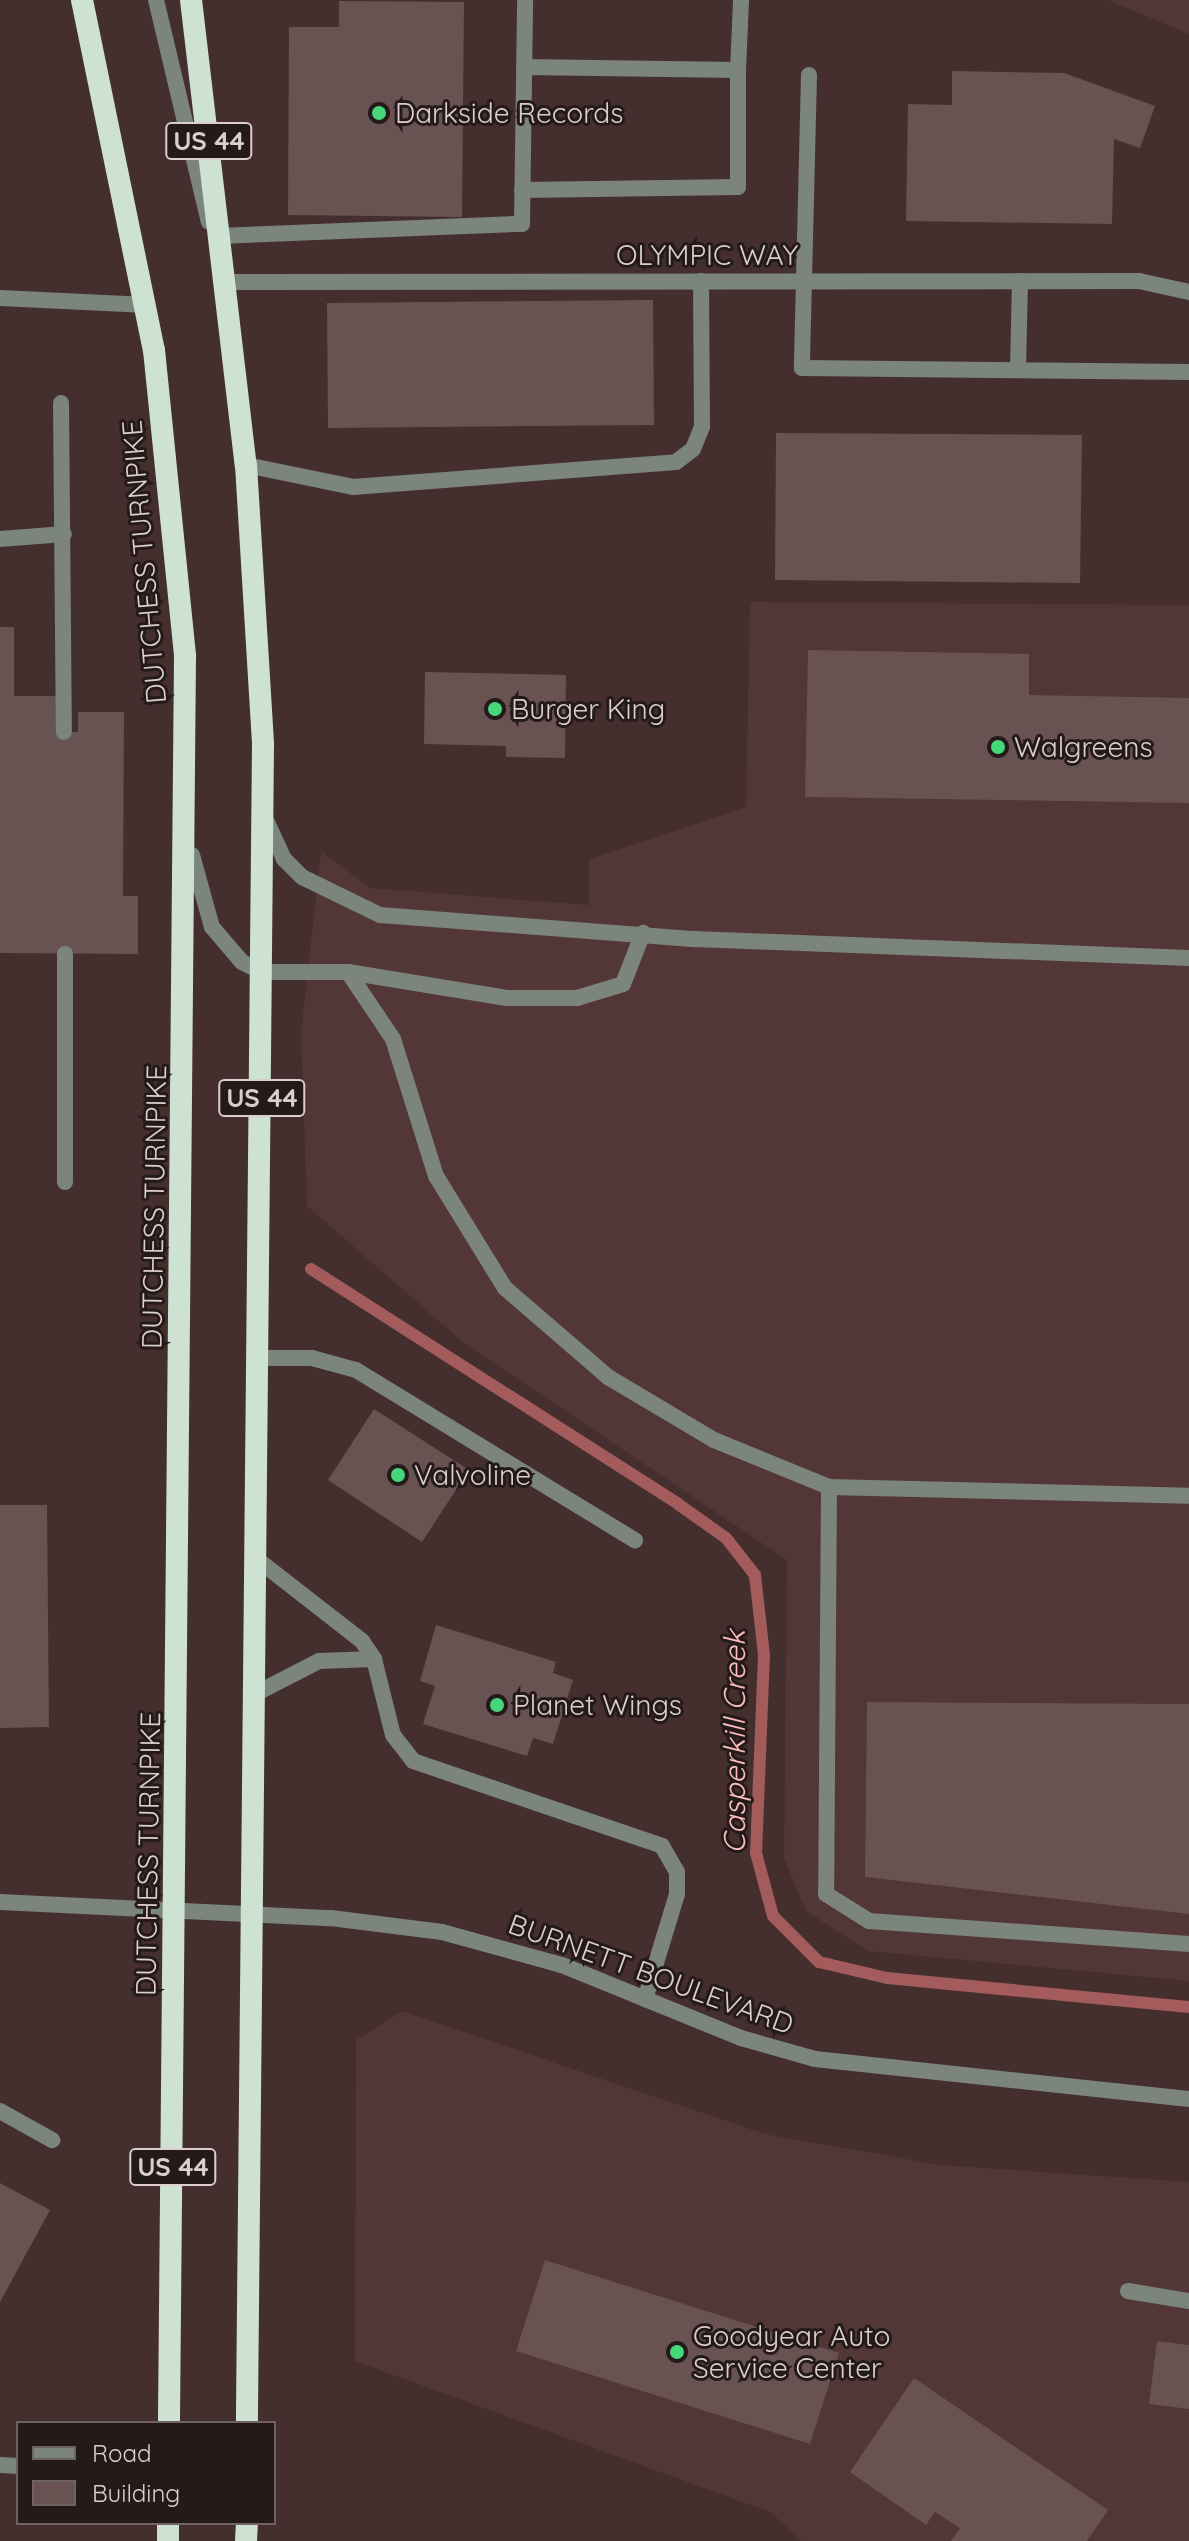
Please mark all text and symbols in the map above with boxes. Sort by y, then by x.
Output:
place label: Darkside Records [395,96,623,130]
marker: Darkside Records [370,104,388,122]
road number: US 44 [165,119,253,163]
street label: OLYMPIC WAY [616,238,798,272]
street label: DUTCHESS TURNPIKE [115,419,173,705]
place label: Burger King [511,692,665,726]
marker: Burger King [486,700,504,718]
place label: Walgreens [1014,730,1153,764]
marker: Walgreens [989,738,1007,756]
street label: DUTCHESS TURNPIKE [135,1065,173,1349]
road number: US 44 [218,1076,306,1120]
place label: Valvoline [414,1458,531,1492]
marker: Valvoline [389,1466,407,1484]
water label: Casperkill Creek [716,1630,752,1854]
place label: Planet Wings [513,1688,682,1722]
marker: Planet Wings [488,1696,506,1714]
street label: DUTCHESS TURNPIKE [129,1712,167,1996]
street label: BURNETT BOULEVARD [504,1907,798,2041]
road number: US 44 [129,2145,217,2189]
place label: Goodyear Auto Service Center [693,2319,890,2385]
marker: Goodyear Auto Service Center [668,2343,686,2361]
legend [16,2421,276,2525]
text: Road [92,2438,152,2468]
text: Building [92,2478,180,2508]

